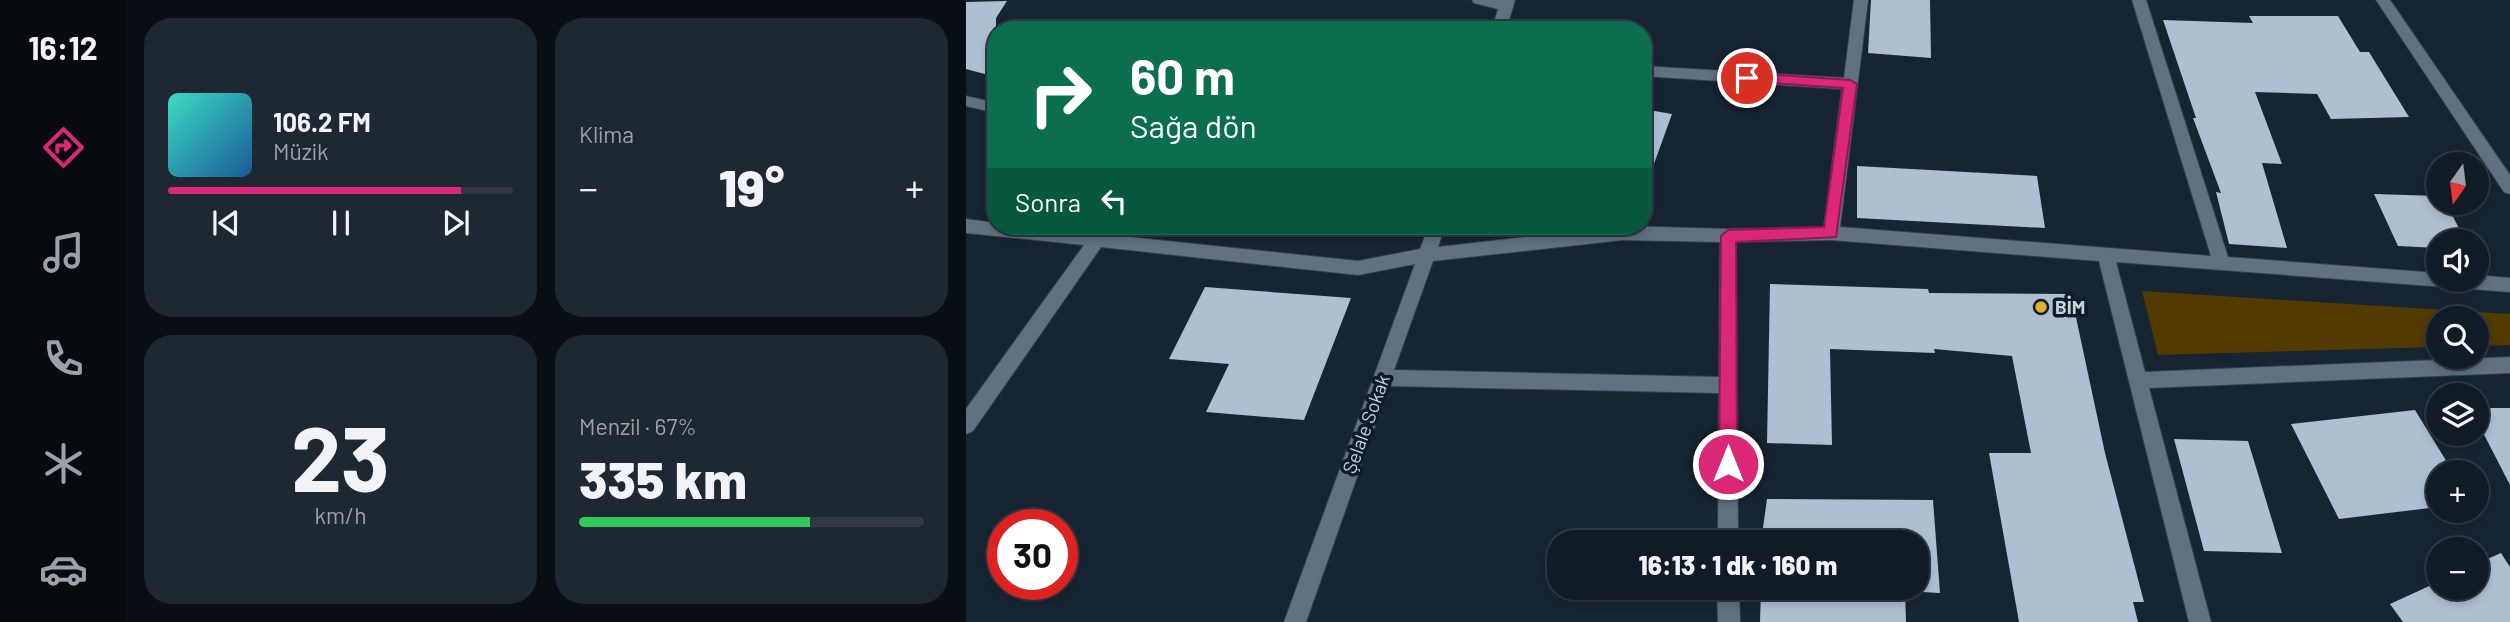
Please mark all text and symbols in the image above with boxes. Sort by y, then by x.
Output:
text: 16:12 [28,28,98,66]
text: 60 m [1130,46,1235,105]
pin [1717,48,1777,108]
icon: right [1015,49,1106,140]
icon: arrive [1728,59,1766,97]
text: 106.2 FM [273,106,371,137]
text: Sağa dön [1130,106,1257,144]
text: Klima [579,120,634,148]
icon: directions [39,123,88,172]
text: Müzik [273,137,328,165]
north arrow [2426,152,2488,215]
map controls [2426,152,2489,600]
text: 19° [719,155,784,217]
text: − [579,164,598,210]
text: + [905,164,924,210]
icon: left [1095,182,1133,220]
text: Sonra [1015,186,1081,217]
icon: previous [207,204,245,242]
icon: pause [322,204,360,242]
icon: next [437,204,475,242]
icon: music [39,228,88,277]
button: sound [2426,229,2489,292]
place label: BİM [2055,295,2085,318]
marker: BİM [2033,299,2049,315]
button: search [2426,306,2489,369]
icon: phone [39,334,88,383]
street label: Şelale Sokak [1337,371,1394,476]
button: layers [2426,383,2489,446]
text: 23 [291,401,390,510]
text: Menzil · 67% [579,412,697,440]
position arrow [1691,427,1765,501]
icon: climate [39,439,88,488]
text: 335 km [579,447,747,509]
button: + [2426,460,2489,523]
text: km/h [314,501,367,529]
speed limit sign: 30 [987,509,1078,600]
button: − [2426,537,2489,600]
icon: car [39,545,88,594]
text: 16:13 · 1 dk · 160 m [1639,549,1837,580]

